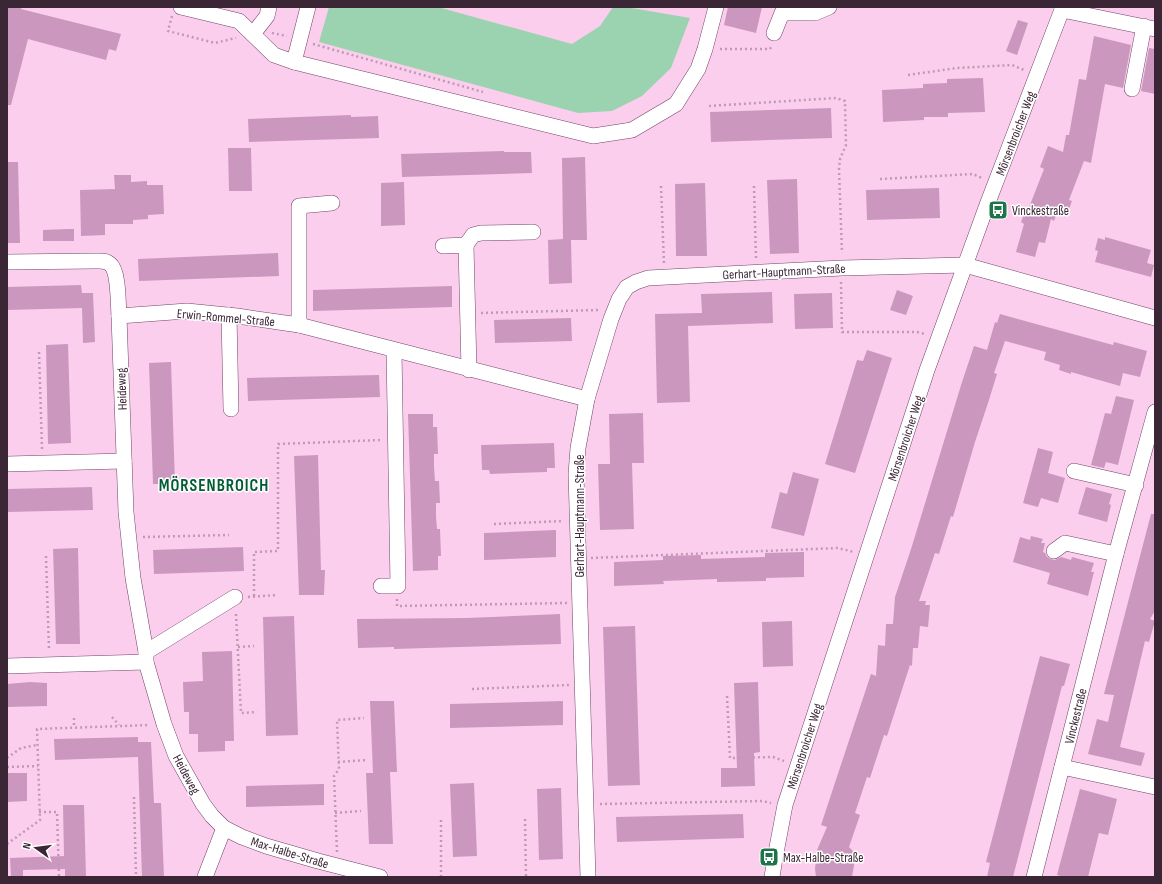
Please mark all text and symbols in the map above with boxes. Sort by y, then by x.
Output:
street label: Mörsenbroicher Weg [992,89,1039,178]
bus stop icon: Vinckestraße [987,199,1009,221]
place label: Vinckestraße [1012,203,1069,219]
street label: Gerhart-Hauptmann-Straße [722,261,846,283]
street label: Erwin-Rommel-Straße [176,306,276,330]
street label: Heideweg [113,367,131,410]
street label: Mörsenbroicher Weg [885,393,927,483]
street label: Gerhart-Hauptmann-Straße [572,455,588,577]
district label: MÖRSENBROICH [159,475,269,496]
street label: Vinckestraße [1061,687,1091,746]
street label: Mörsenbroicher Weg [784,701,826,791]
street label: Heideweg [169,752,203,797]
north arrow [16,828,56,868]
street label: Max-Halbe-Straße [249,834,331,872]
text: N [20,841,34,850]
bus stop icon: Max-Halbe-Straße [758,846,780,868]
place label: Max-Halbe-Straße [783,850,863,866]

